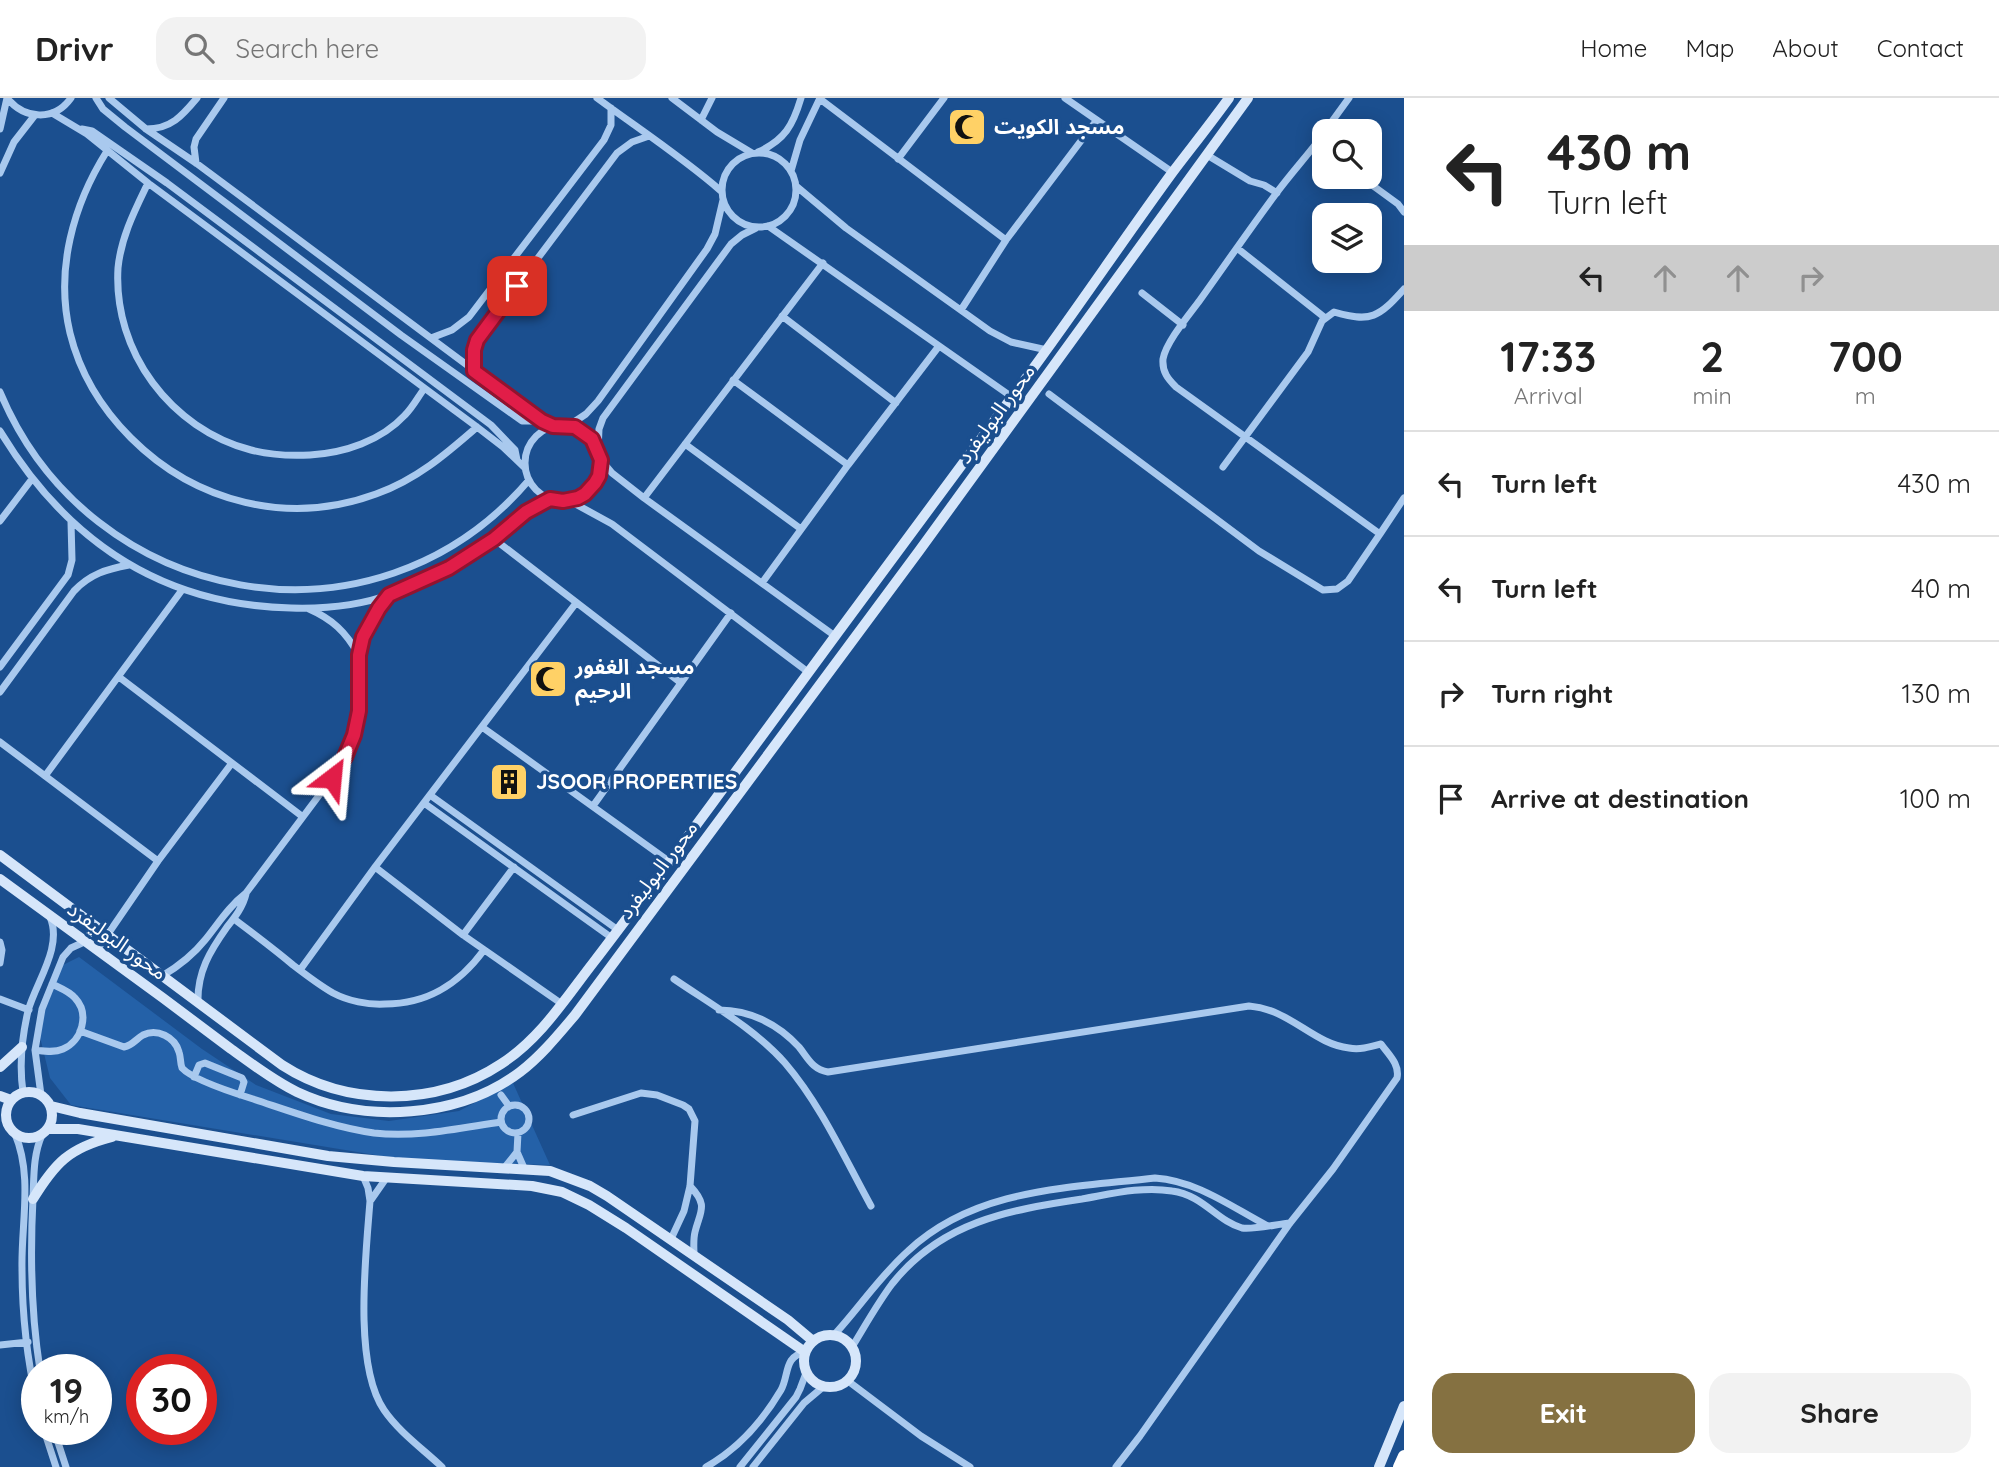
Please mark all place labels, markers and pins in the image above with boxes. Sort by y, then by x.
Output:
mosque icon: مسجد الكويت [946,106,988,148]
place label: مسجد الكويت [994,113,1124,139]
pin [487,256,547,316]
place label: مسجد الغفور الرحيم [574,653,695,706]
mosque icon: مسجد الغفور الرحيم [527,658,569,700]
building icon: JSOOR PROPERTIES [488,761,530,803]
place label: JSOOR PROPERTIES [536,768,737,794]

